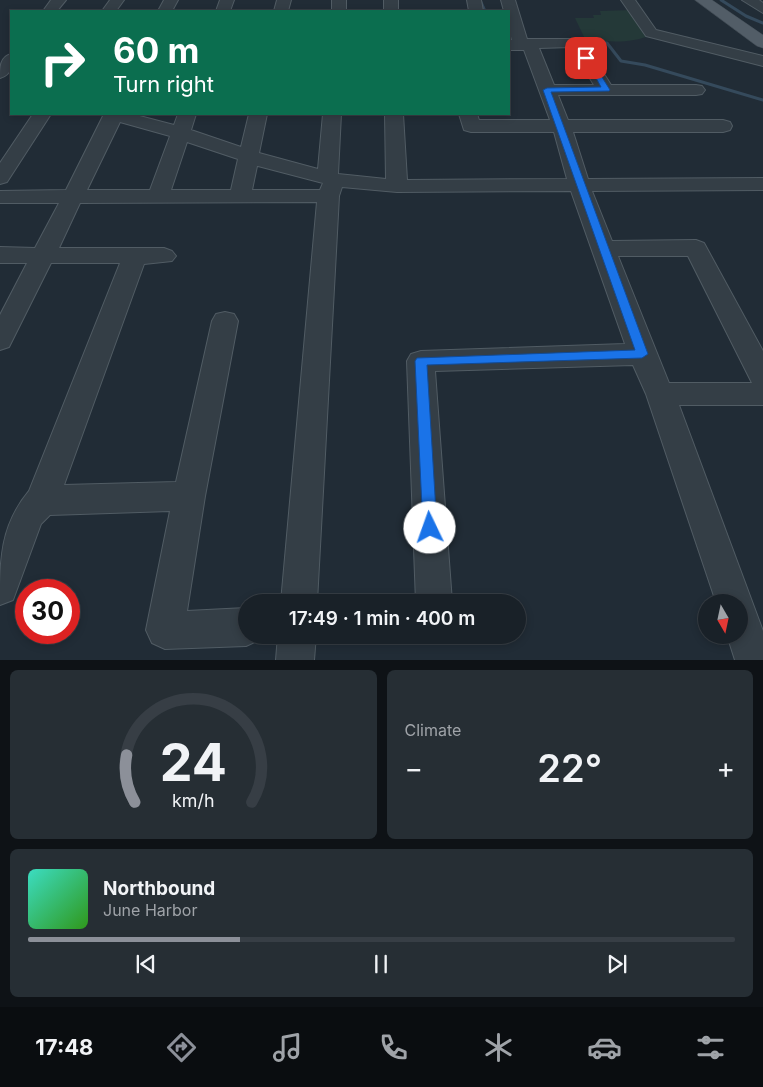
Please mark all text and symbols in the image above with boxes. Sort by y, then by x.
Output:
text: 60 m [113,29,200,71]
icon: right [30,30,95,95]
pin [565,37,607,79]
icon: arrive [572,44,600,72]
text: Turn right [113,71,214,97]
position arrow [403,501,455,553]
speed limit sign: 30 [15,579,80,644]
north arrow [698,594,748,644]
map controls [698,594,748,644]
text: 17:49 · 1 min · 400 m [289,607,475,630]
text: Climate [405,720,461,740]
text: 24 [160,731,227,794]
text: 22° [537,745,602,791]
text: − [405,751,423,785]
text: + [716,751,735,785]
text: km/h [172,790,214,811]
text: Northbound [103,877,215,900]
text: June Harbor [103,900,197,920]
icon: previous [132,950,160,978]
icon: pause [367,950,395,978]
icon: next [603,950,631,978]
icon: directions [164,1030,199,1065]
icon: music [270,1030,305,1065]
icon: phone [376,1030,411,1065]
icon: climate [481,1030,516,1065]
icon: car [587,1030,622,1065]
icon: filters [693,1030,728,1065]
text: 17:48 [35,1034,93,1060]

